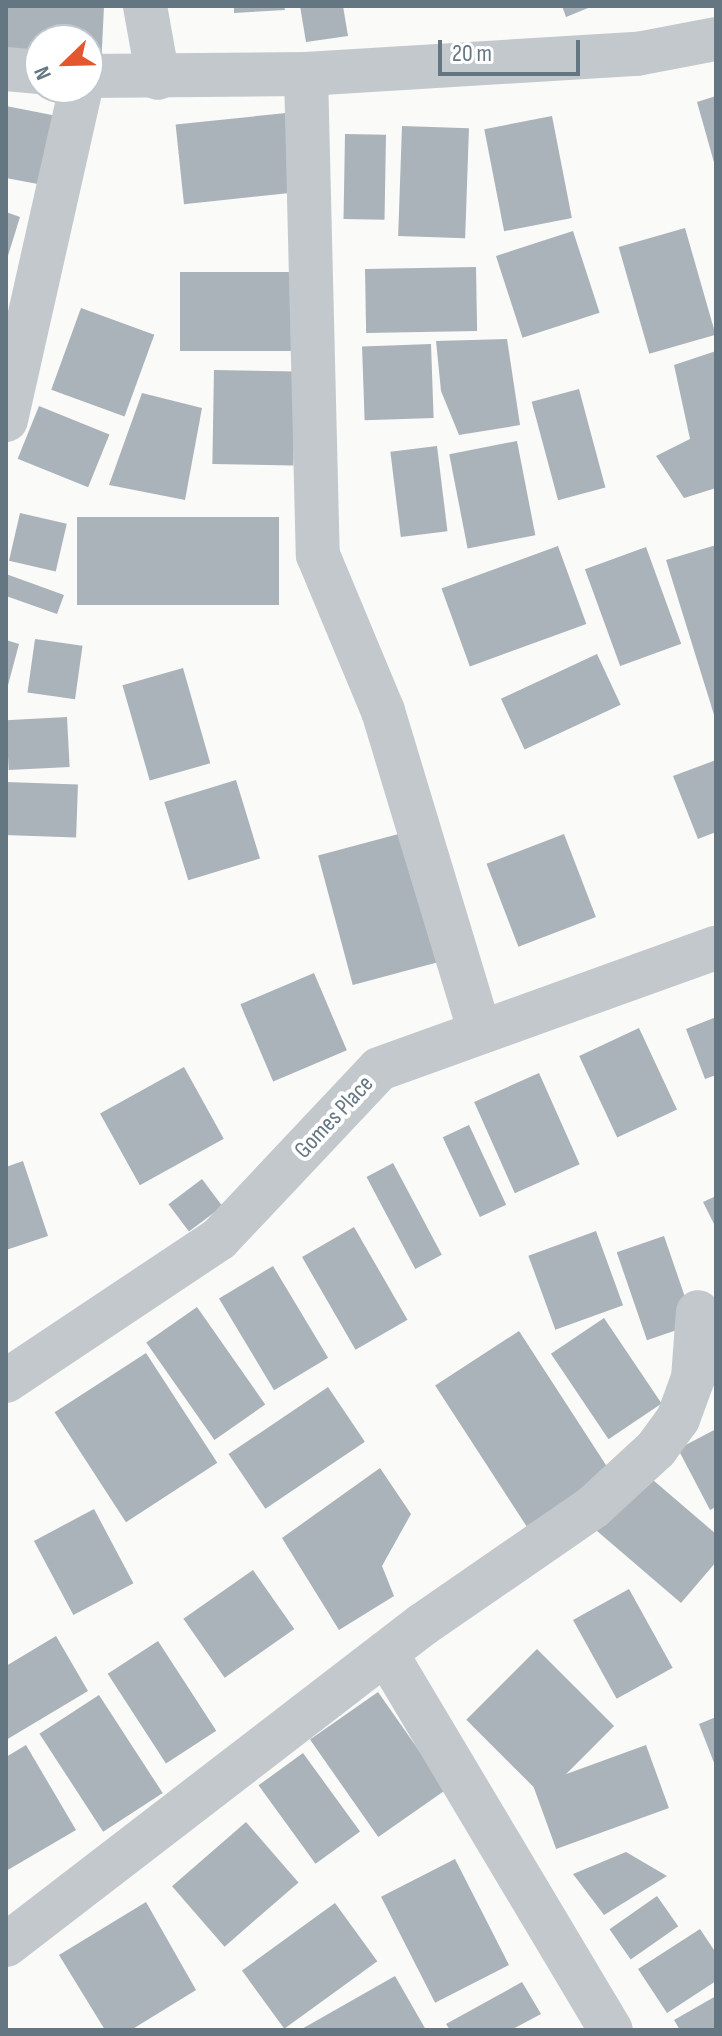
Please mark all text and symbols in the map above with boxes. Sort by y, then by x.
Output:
north arrow [24,24,104,104]
scale bar [442,24,584,74]
text: 20 m [452,39,492,68]
text: N [29,62,58,83]
street label: Gomes Place [289,1070,379,1164]

